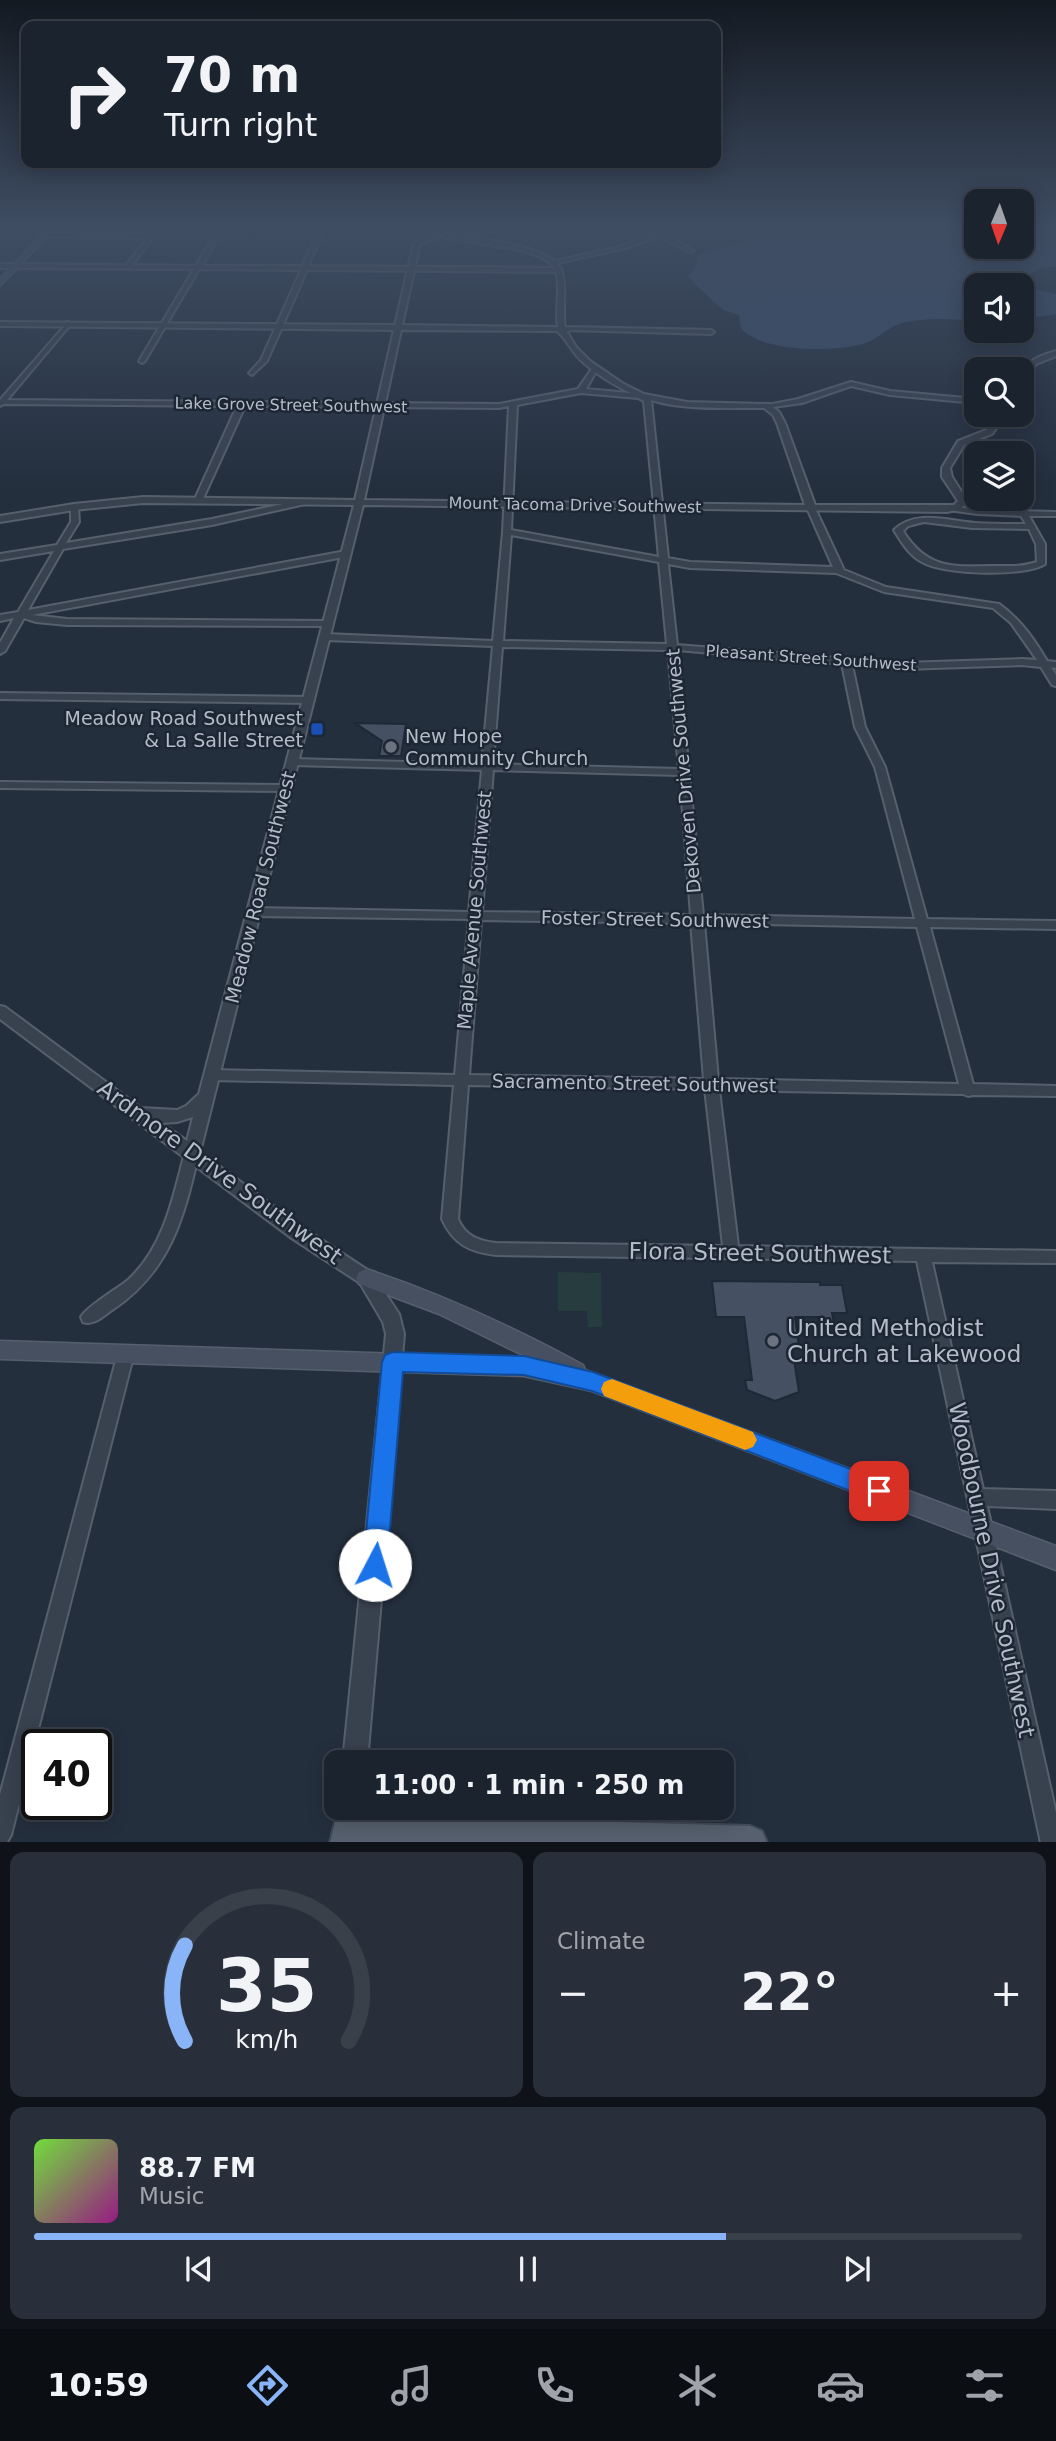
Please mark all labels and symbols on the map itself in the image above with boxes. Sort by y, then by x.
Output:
north arrow [964,189,1034,259]
street label: Lake Grove Street Southwest [174,393,408,417]
street label: Mount Tacoma Drive Southwest [448,493,702,517]
street label: Pleasant Street Southwest [705,641,917,675]
street label: Dekoven Drive Southwest [661,648,705,894]
place label: Meadow Road Southwest & La Salle Street [64,707,303,751]
marker: Meadow Road Southwest & La Salle Street [309,721,325,737]
place label: New Hope Community Church [405,725,588,769]
marker: New Hope Community Church [383,739,399,755]
street label: Meadow Road Southwest [220,769,300,1005]
street label: Maple Avenue Southwest [453,790,495,1030]
street label: Foster Street Southwest [541,906,769,932]
street label: Sacramento Street Southwest [492,1070,776,1096]
street label: Ardmore Drive Southwest [93,1075,347,1269]
street label: Flora Street Southwest [629,1238,891,1268]
place label: United Methodist Church at Lakewood [787,1315,1021,1367]
marker: United Methodist Church at Lakewood [765,1333,781,1349]
street label: Woodbourne Drive Southwest [944,1400,1040,1740]
pin [849,1461,909,1521]
position arrow [338,1528,412,1602]
speed limit sign: 40 [21,1729,112,1820]

